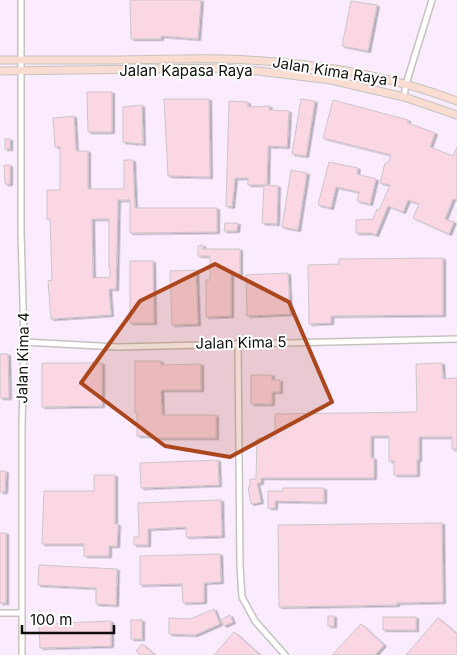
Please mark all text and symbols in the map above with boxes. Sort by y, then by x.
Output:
street label: Jalan Kima Raya 1 [271,52,399,91]
street label: Jalan Kapasa Raya [119,61,253,80]
street label: Jalan Kima 4 [12,312,33,404]
street label: Jalan Kima 5 [195,332,287,353]
scale bar [22,602,115,634]
text: 100 m [30,610,72,629]

